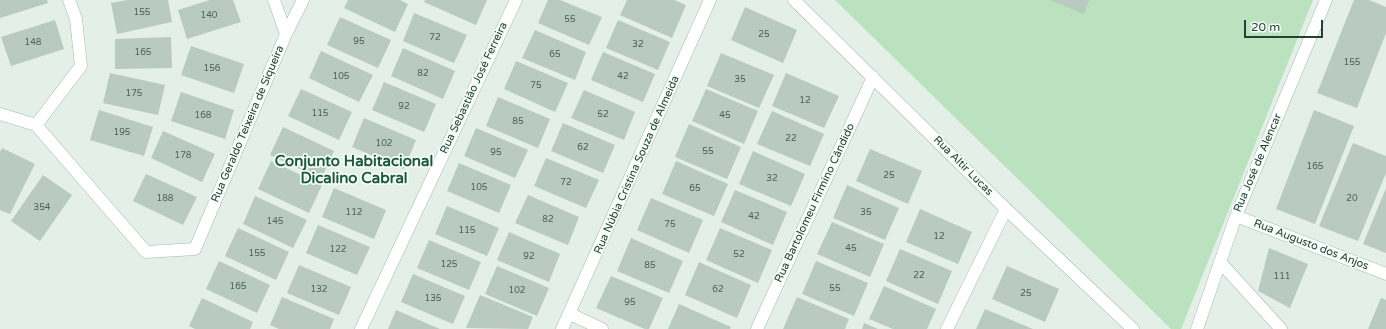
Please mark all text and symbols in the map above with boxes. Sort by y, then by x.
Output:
house number: 155 [134,8,150,18]
house number: 140 [201,11,217,21]
scale bar [1246,12,1325,38]
house number: 55 [564,15,576,25]
street label: Rua Sebastião José Ferreira [438,20,510,156]
text: 20 m [1251,20,1280,34]
house number: 25 [758,30,770,40]
house number: 72 [429,33,441,43]
house number: 95 [353,37,365,47]
house number: 148 [25,38,41,48]
house number: 32 [632,40,644,50]
street label: Rua Geraldo Teixeira de Siqueira [209,44,287,204]
house number: 165 [135,48,151,58]
house number: 65 [549,50,561,60]
house number: 155 [1344,58,1360,68]
house number: 156 [204,64,220,74]
house number: 82 [417,69,429,79]
house number: 105 [333,72,349,82]
house number: 42 [617,72,629,82]
street label: Rua Núbia Cristina Souza de Almeida [592,74,682,256]
house number: 35 [734,75,746,85]
house number: 75 [530,81,542,91]
house number: 175 [126,89,142,99]
house number: 12 [799,96,811,106]
house number: 92 [398,102,410,112]
house number: 115 [312,109,328,119]
house number: 52 [597,110,609,120]
house number: 168 [195,111,211,121]
house number: 45 [719,111,731,121]
street label: Rua José de Alencar [1231,112,1285,214]
house number: 85 [512,117,524,127]
street label: Rua Bartolomeu Firmino Cândido [772,121,858,285]
house number: 195 [114,128,130,138]
street label: Rua Altir Lucas [930,133,996,199]
house number: 22 [785,134,797,144]
house number: 102 [376,139,392,149]
house number: 62 [577,143,589,153]
house number: 55 [702,147,714,157]
house number: 95 [490,148,502,158]
house number: 178 [175,151,191,161]
district label: Conjunto Habitacional Dicalino Cabral [275,153,433,188]
house number: 165 [1307,162,1323,172]
house number: 25 [883,171,895,181]
house number: 32 [766,174,778,184]
house number: 72 [560,178,572,188]
house number: 105 [471,183,487,193]
house number: 65 [689,184,701,194]
house number: 188 [157,194,173,204]
house number: 20 [1346,194,1358,204]
house number: 354 [34,203,50,213]
house number: 112 [346,208,362,218]
house number: 35 [860,208,872,218]
house number: 42 [748,212,760,222]
house number: 82 [542,215,554,225]
house number: 145 [267,217,283,227]
street label: Rua Augusto dos Anjos [1252,217,1370,273]
house number: 75 [664,220,676,230]
house number: 115 [459,226,475,236]
house number: 12 [933,232,945,242]
house number: 45 [845,244,857,254]
house number: 122 [330,245,346,255]
house number: 155 [249,249,265,259]
house number: 52 [733,250,745,260]
house number: 92 [523,252,535,262]
house number: 125 [441,260,457,270]
house number: 85 [644,261,656,271]
house number: 22 [913,271,925,281]
house number: 111 [1274,272,1290,282]
house number: 165 [230,282,246,292]
house number: 55 [829,284,841,294]
house number: 132 [311,285,327,295]
house number: 62 [712,285,724,295]
house number: 102 [509,286,525,296]
house number: 25 [1020,289,1032,299]
house number: 135 [425,294,441,304]
house number: 95 [624,298,636,308]

